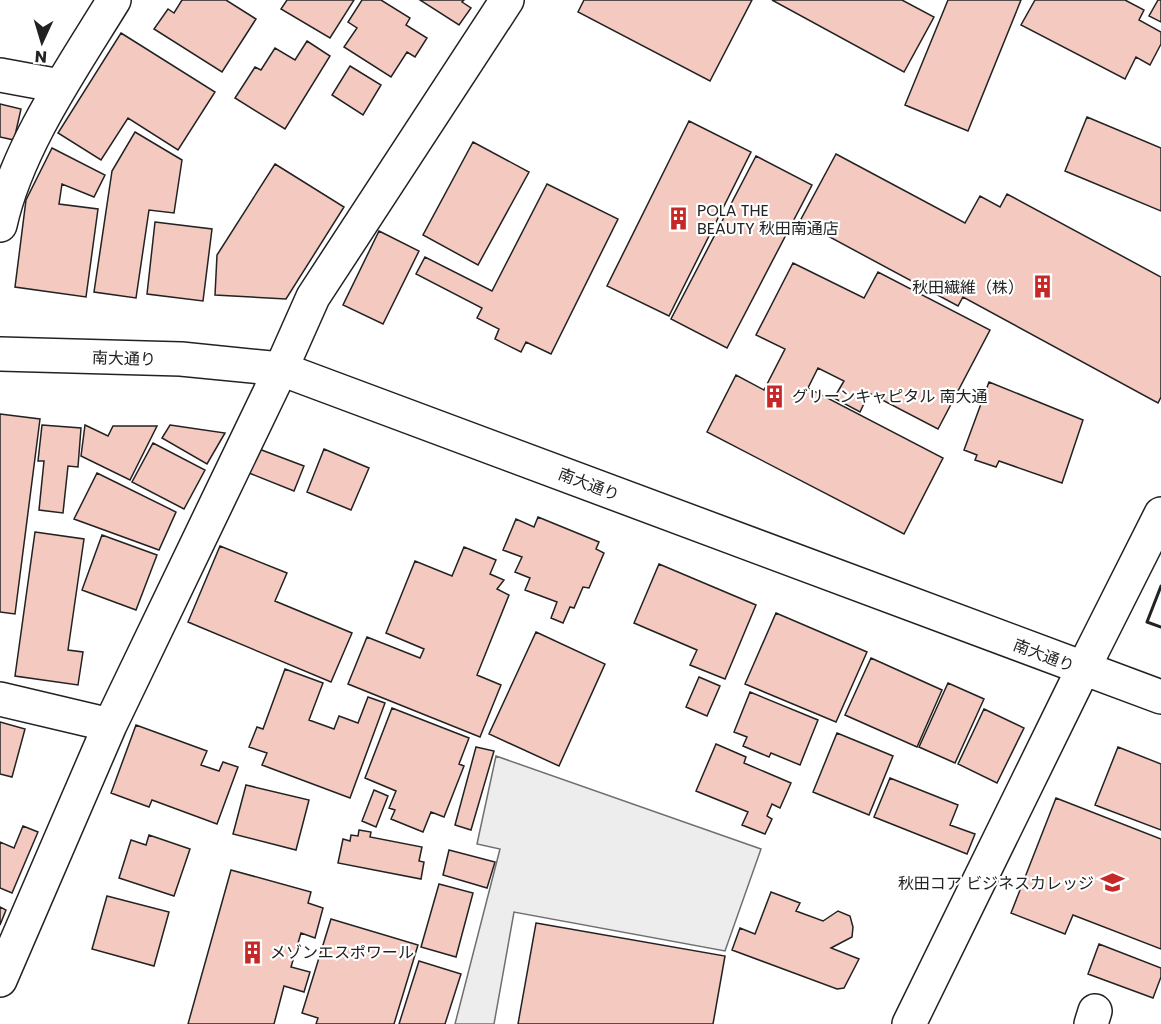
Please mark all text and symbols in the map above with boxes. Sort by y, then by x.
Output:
north arrow [12,12,72,72]
text: N [34,45,48,68]
place label: POLA THE BEAUTY 秋田南通店 [697,199,839,240]
building icon: POLA THE BEAUTY 秋田南通店 [666,206,692,232]
building icon: 秋田繊維（株） [1029,274,1055,300]
place label: 秋田繊維（株） [912,276,1024,299]
street label: 南大通り [92,346,156,371]
building icon: グリーンキャピタル 南大通 [761,383,787,409]
place label: グリーンキャピタル 南大通 [792,385,987,408]
street label: 南大通り [555,462,623,507]
street label: 南大通り [1010,633,1078,678]
school or university icon: 秋田コア ビジネスカレッジ [1099,870,1125,896]
place label: 秋田コア ビジネスカレッジ [898,872,1094,895]
building icon: メゾンエスポワール [239,939,265,965]
place label: メゾンエスポワール [270,941,414,964]

